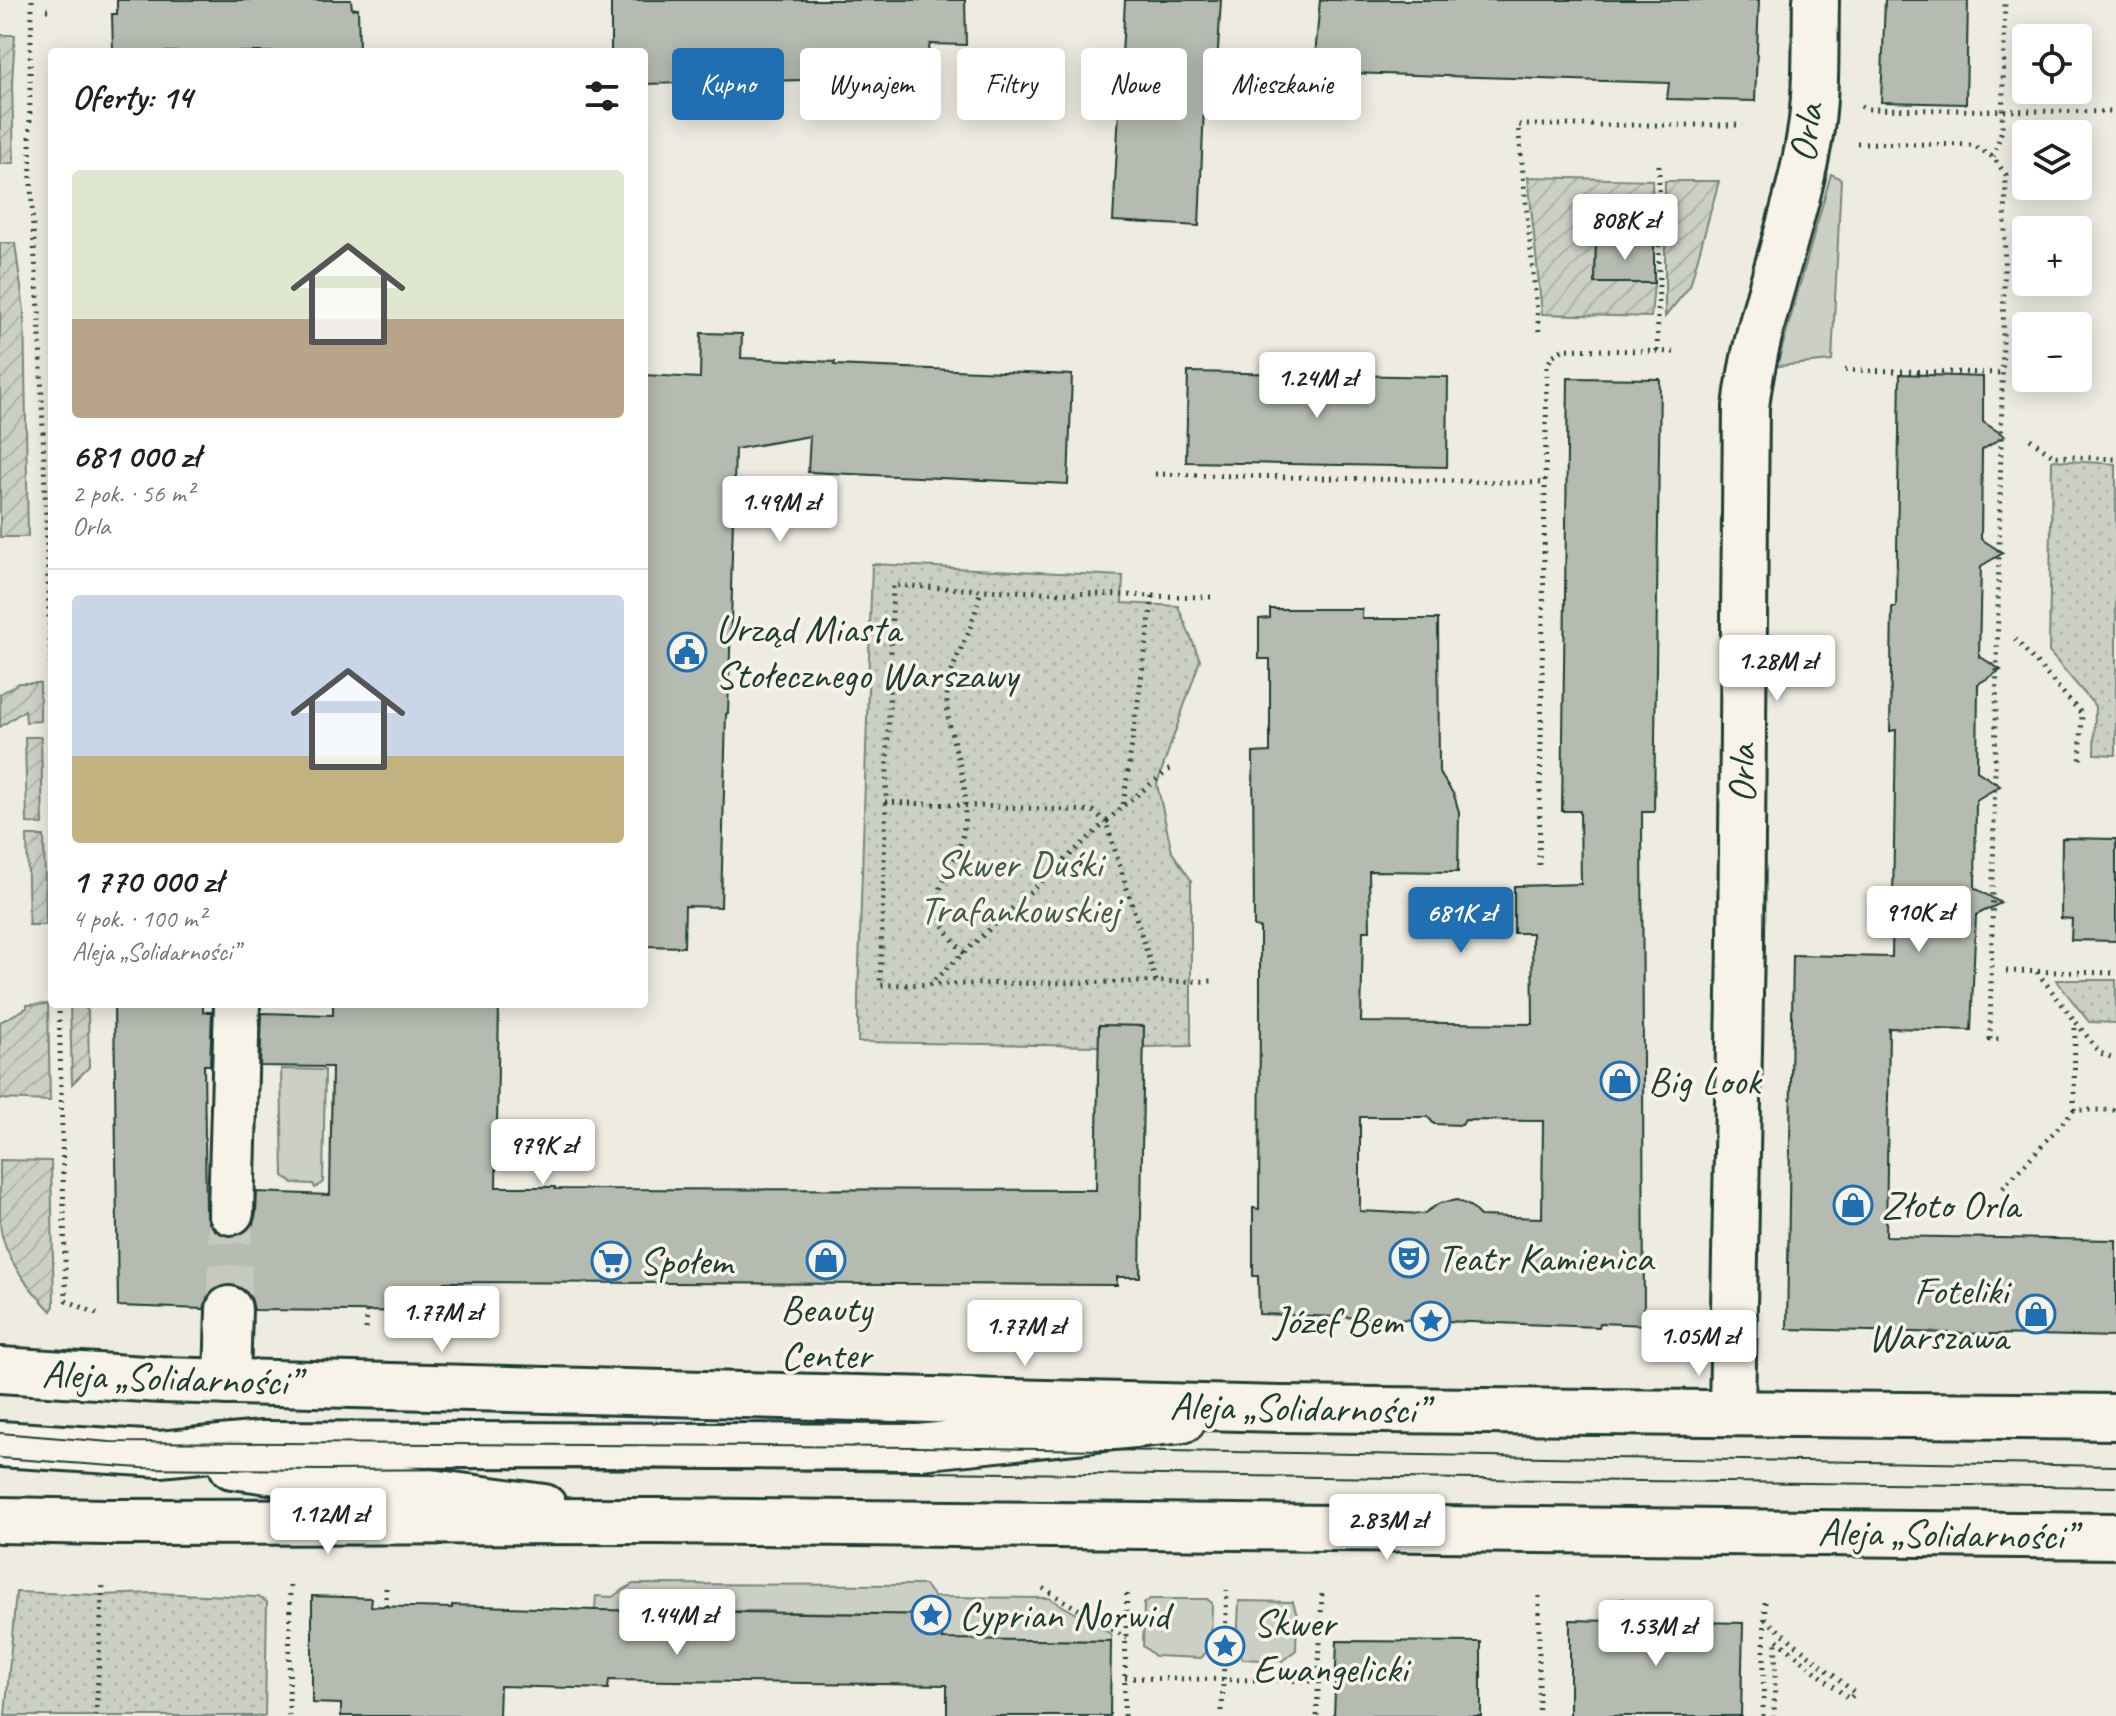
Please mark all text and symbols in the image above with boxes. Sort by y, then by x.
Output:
map controls [2012,24,2092,392]
button: locate [2012,24,2092,104]
chip: Kupno [672,48,784,120]
chip: Wynajem [800,48,941,120]
chip: Filtry [957,48,1065,120]
chip: Nowe [1081,48,1187,120]
chip: Mieszkanie [1203,48,1361,120]
icon: filters [580,74,624,118]
text: Oferty: 14 [72,75,192,118]
street label: Orla [1777,98,1835,165]
button: layers [2012,120,2092,200]
pin: 808K zł [1551,194,1699,262]
text: 808K zł [1591,203,1659,236]
button: + [2012,216,2092,296]
icon: home [276,222,420,366]
button: − [2012,312,2092,392]
pin: 1.24M zł [1234,352,1400,420]
text: 1.24M zł [1277,361,1357,394]
text: 681 000 zł [72,434,199,477]
pin: 1.49M zł [697,476,863,544]
text: 2 pok. · 56 m² [72,477,194,510]
text: 1.49M zł [740,485,820,518]
text: Orla [72,510,110,543]
place label: Urząd Miasta Stołecznego Warszawy [715,604,1021,700]
public building icon: Urząd Miasta Stołecznego Warszawy [666,631,708,673]
pin: 1.28M zł [1694,635,1860,703]
text: 1.28M zł [1737,644,1817,677]
icon: home [276,647,420,791]
street label: Orla [1717,742,1767,803]
park label: Skwer Duśki Trafankowskiej [919,839,1123,935]
text: 1 770 000 zł [72,859,222,902]
pin: 910K zł [1845,886,1993,954]
pin: 681K zł [1387,887,1535,955]
text: 910K zł [1885,895,1953,928]
text: 681K zł [1426,896,1496,929]
text: 4 pok. · 100 m² [72,902,205,935]
text: Aleja „Solidarności” [72,935,239,968]
place label: Big Look [1648,1056,1763,1106]
shop icon: Big Look [1599,1060,1641,1102]
pin: 979K zł [469,1119,617,1187]
text: 979K zł [509,1128,577,1161]
place label: Złoto Orla [1881,1180,2023,1230]
shop icon: Złoto Orla [1832,1184,1874,1226]
place label: Teatr Kamienica [1437,1233,1655,1283]
place label: Społem [639,1236,736,1286]
theatre icon: Teatr Kamienica [1388,1237,1430,1279]
shop icon: Beauty Center [805,1239,847,1281]
supermarket icon: Społem [590,1240,632,1282]
place label: Foteliki Warszawa [1868,1266,2013,1362]
place label: Beauty Center [780,1284,875,1380]
pin: 1.77M zł [359,1286,525,1354]
shop icon: Foteliki Warszawa [2015,1293,2057,1335]
text: 1.77M zł [402,1295,482,1328]
place label: Józef Bem [1272,1296,1405,1346]
pin: 1.77M zł [942,1300,1108,1368]
place icon: Józef Bem [1410,1300,1452,1342]
text: 1.77M zł [985,1309,1065,1342]
pin: 1.05M zł [1616,1310,1782,1378]
text: 1.05M zł [1659,1319,1739,1352]
street label: Aleja „Solidarności” [41,1349,307,1408]
street label: Aleja „Solidarności” [1169,1381,1435,1435]
pin: 1.12M zł [245,1488,411,1556]
pin: 2.83M zł [1304,1494,1470,1562]
text: 1.12M zł [288,1497,368,1530]
text: 2.83M zł [1347,1503,1427,1536]
street label: Aleja „Solidarności” [1817,1507,2083,1561]
pin: 1.44M zł [594,1589,760,1657]
place label: Cyprian Norwid [959,1590,1175,1640]
place icon: Cyprian Norwid [910,1594,952,1636]
text: 1.44M zł [637,1598,717,1631]
place label: Skwer Ewangelicki [1253,1598,1412,1694]
pin: 1.53M zł [1573,1600,1739,1668]
text: 1.53M zł [1616,1609,1696,1642]
place icon: Skwer Ewangelicki [1204,1625,1246,1667]

